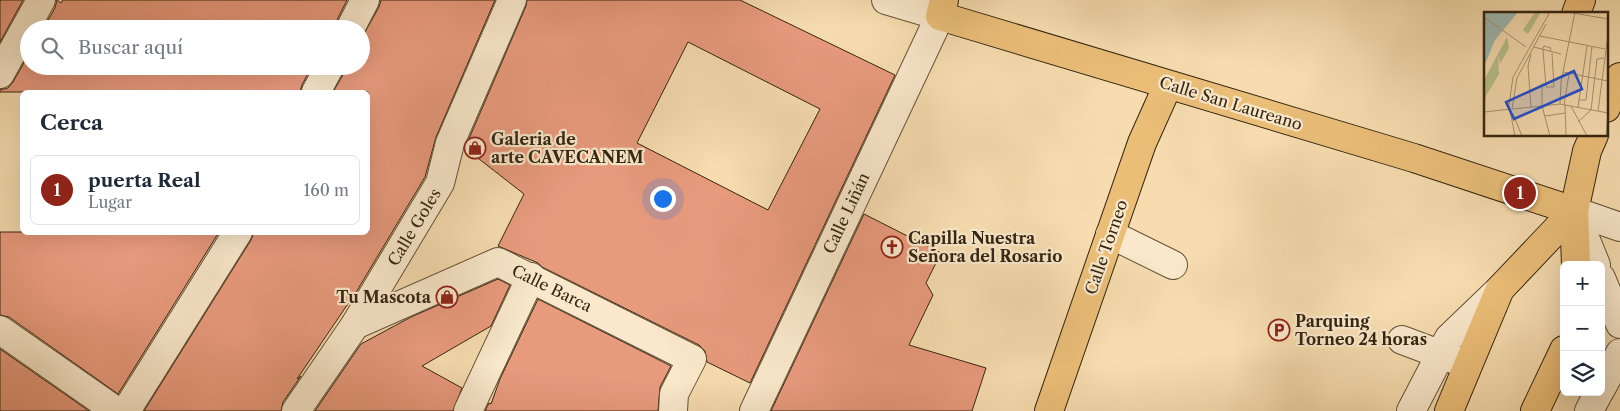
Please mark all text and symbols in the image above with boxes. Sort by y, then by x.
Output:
inset map [1484,12,1608,136]
search box [20,20,370,75]
icon: search [38,34,66,62]
text: Buscar aquí [78,36,183,59]
street label: Calle San Laureano [1157,72,1305,134]
text: Cerca [40,110,103,135]
place label: Galeria de arte CAVECANEM [491,129,644,167]
shop icon: Galeria de arte CAVECANEM [463,136,487,160]
text: puerta Real [88,169,201,192]
street label: Calle Liñán [819,169,873,257]
pin: 1 [1504,174,1536,212]
text: 1 [53,180,61,200]
text: 160 m [304,180,349,200]
street label: Calle Goles [383,185,445,269]
your location [650,186,676,212]
text: Lugar [88,192,132,212]
street label: Calle Torneo [1080,197,1132,297]
place label: Capilla Nuestra Señora del Rosario [908,228,1062,266]
church icon: Capilla Nuestra Señora del Rosario [880,235,904,259]
street label: Calle Barca [509,260,596,316]
map controls [1560,261,1605,396]
button: + [1560,261,1605,306]
shop icon: Tu Mascota [435,285,459,309]
place label: Tu Mascota [336,287,432,307]
button: − [1560,306,1605,351]
place label: Parquing Torneo 24 horas [1295,311,1427,349]
parking icon: Parquing Torneo 24 horas [1267,318,1291,342]
button: layers [1560,351,1605,396]

